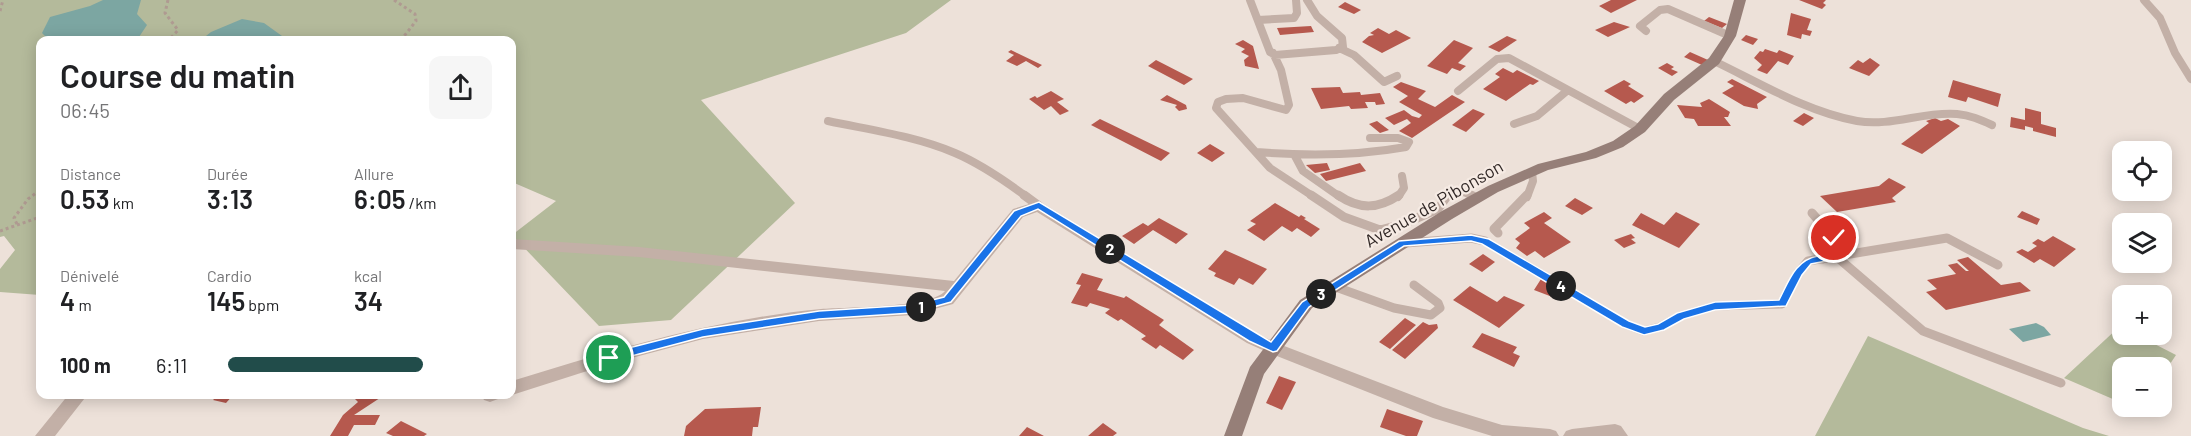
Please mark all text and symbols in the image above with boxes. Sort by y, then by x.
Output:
text: Course du matin [60,55,295,95]
button: share [429,56,492,119]
text: 06:45 [60,98,110,122]
map controls [2112,141,2172,417]
button: locate [2112,141,2172,201]
street label: Avenue de Pibonson [1360,154,1507,252]
text: Distance [60,164,121,183]
text: Durée [207,164,248,183]
text: Allure [354,164,394,183]
text: 0.53 [60,183,109,214]
text: 3:13 [207,183,253,214]
text: 6:05 [354,183,406,214]
text: km [109,193,134,212]
text: /km [406,193,436,212]
pin [1808,212,1859,263]
button: layers [2112,213,2172,273]
icon: check [1817,221,1850,254]
pin: 2 [1095,234,1125,264]
text: 2 [1106,239,1114,258]
text: Dénivelé [60,266,119,285]
text: Cardio [207,266,252,285]
text: kcal [354,266,382,285]
pin: 4 [1546,271,1576,301]
text: 4 [1556,276,1566,295]
pin: 3 [1306,279,1336,309]
text: 3 [1317,284,1325,303]
text: 4 [60,285,75,316]
text: 145 [207,285,245,316]
text: 34 [354,285,383,316]
button: + [2112,285,2172,345]
pin: 1 [906,292,936,322]
text: m [75,295,92,314]
text: bpm [245,295,279,314]
text: 1 [918,297,924,316]
pin [583,332,634,383]
icon: arrive [592,341,625,374]
text: 100 m [60,353,111,377]
text: 6:11 [156,353,187,377]
button: − [2112,357,2172,417]

